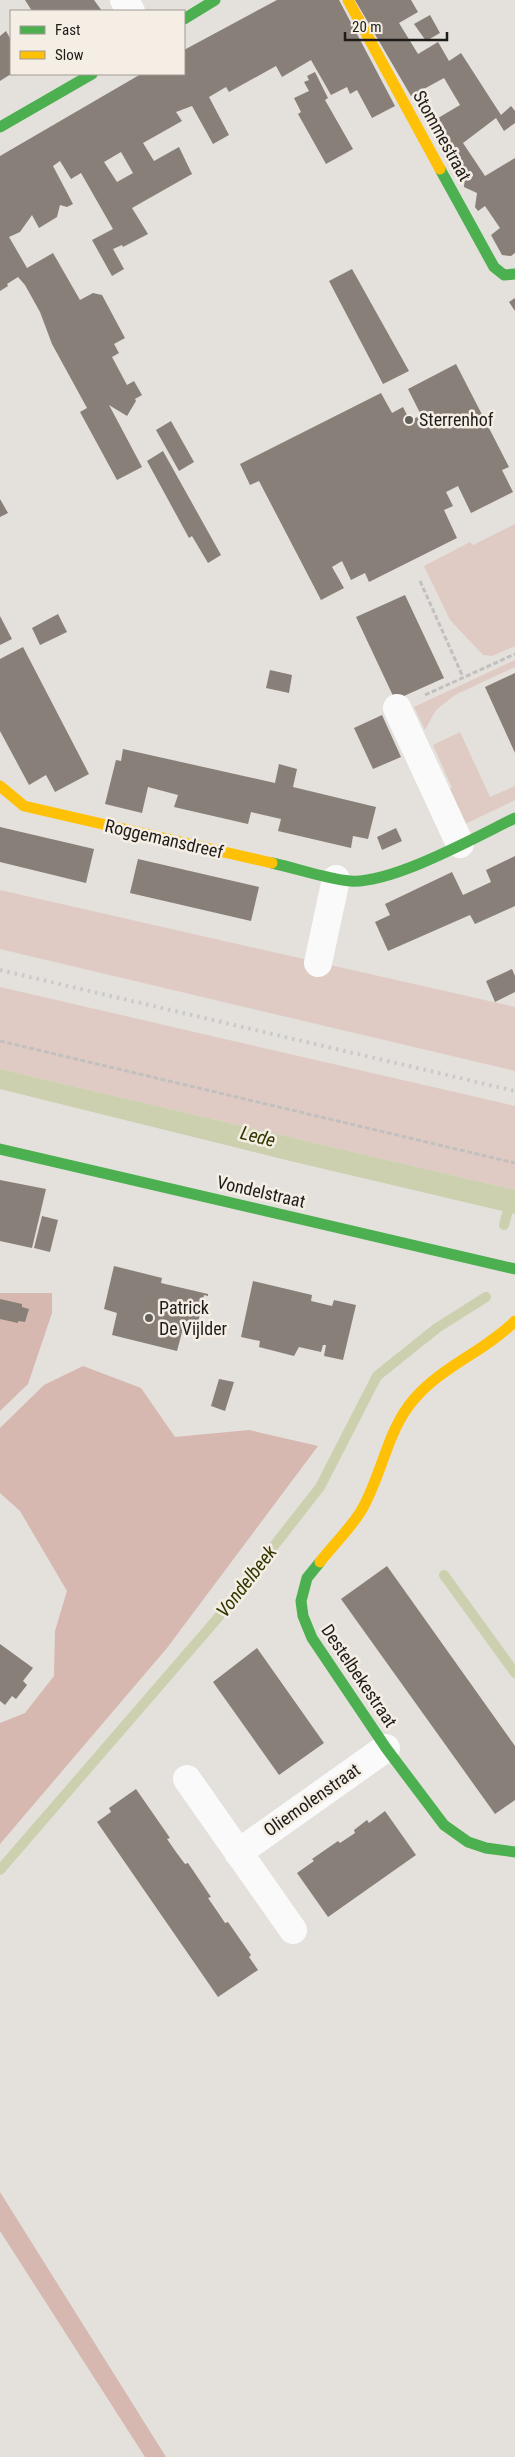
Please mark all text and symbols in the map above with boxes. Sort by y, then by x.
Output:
legend [10,10,185,75]
scale bar [345,10,448,42]
text: 20 m [352,18,382,36]
text: Fast [55,21,80,39]
text: Slow [55,46,84,64]
street label: Stommestraat [409,87,476,185]
place label: Sterrenhof [419,409,494,430]
marker: Sterrenhof [403,414,415,426]
street label: Roggemansdreef [103,815,226,862]
water label: Lede [238,1121,278,1152]
street label: Vondelstraat [215,1171,307,1212]
place label: Patrick De Vijlder [159,1297,228,1339]
marker: Patrick De Vijlder [143,1312,155,1324]
water label: Vondelbeek [211,1540,282,1622]
street label: Destelbekestraat [317,1620,402,1731]
street label: Oliemolenstraat [260,1759,364,1840]

